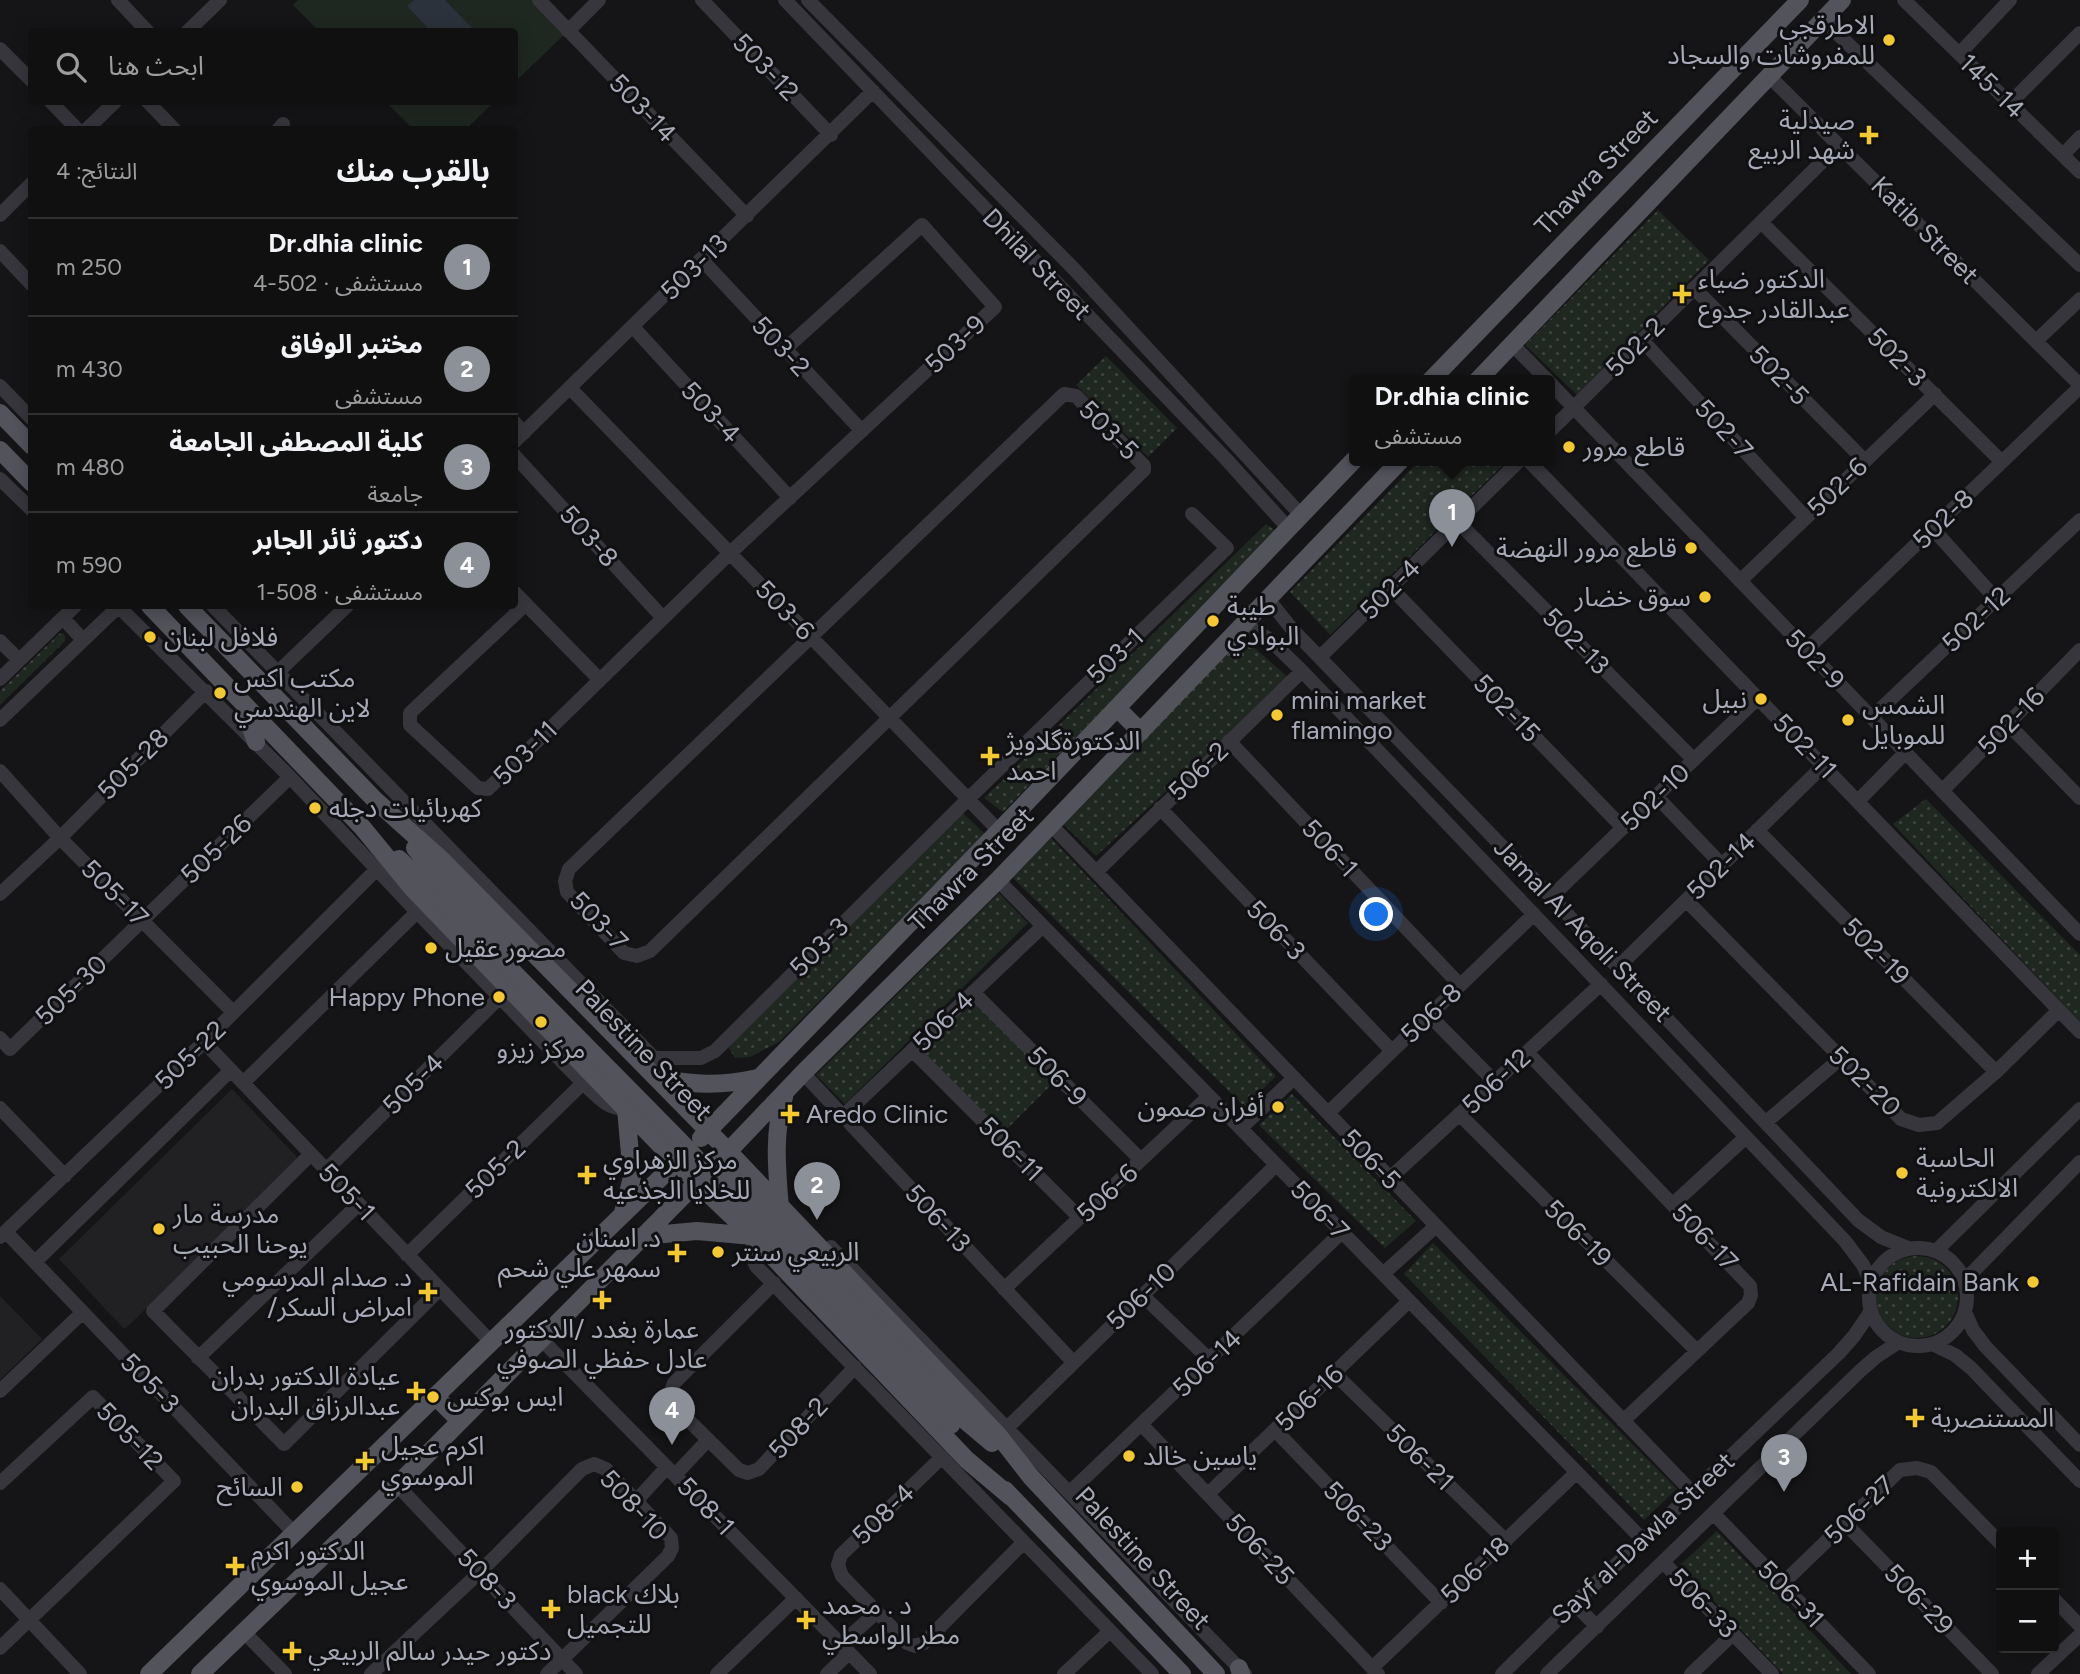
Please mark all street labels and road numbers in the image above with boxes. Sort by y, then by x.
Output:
street label: 503-12 [726,26,806,108]
street label: 145-14 [1952,47,2032,125]
street label: 503-14 [602,67,684,149]
street label: Thawra Street [1528,102,1664,242]
street label: Katib Street [1864,169,1986,291]
street label: Dhilal Street [976,202,1098,326]
street label: 503-13 [654,227,734,307]
street label: 503-9 [918,308,992,380]
street label: 503-2 [745,309,817,383]
street label: 502-2 [1598,310,1672,384]
street label: 502-3 [1861,321,1933,393]
street label: 502-5 [1742,338,1816,412]
street label: 503-4 [674,374,748,450]
street label: 502-7 [1688,392,1760,466]
street label: 503-5 [1072,393,1146,467]
street label: 502-6 [1800,451,1874,523]
street label: 502-8 [1906,482,1980,556]
street label: 503-8 [553,498,625,574]
street label: 502-4 [1353,552,1427,626]
street label: 503-6 [749,573,821,647]
street label: 502-12 [1935,579,2017,659]
street label: 502-13 [1536,601,1616,681]
street label: 503-1 [1080,621,1150,691]
street label: 502-9 [1779,622,1851,696]
street label: 502-15 [1467,667,1547,749]
street label: 502-16 [1971,680,2051,762]
street label: 502-11 [1766,707,1844,785]
street label: 503-11 [486,714,564,792]
street label: 505-28 [91,722,175,806]
street label: 506-2 [1161,735,1235,807]
street label: 502-10 [1614,756,1696,838]
street label: Thawra Street [902,800,1040,938]
street label: 505-26 [174,807,258,891]
street label: 506-1 [1295,812,1365,884]
street label: 502-14 [1680,825,1762,907]
street label: Jamal Al Aqoli Street [1487,832,1679,1028]
street label: 505-17 [75,853,155,933]
street label: 503-7 [563,885,635,958]
street label: 506-3 [1240,893,1312,967]
street label: 503-3 [783,911,855,983]
street label: 502-19 [1836,911,1916,991]
street label: 505-30 [28,948,114,1032]
street label: Palestine Street [569,973,719,1127]
street label: 506-8 [1394,976,1468,1050]
street label: 506-4 [906,984,980,1058]
street label: 505-22 [148,1013,232,1097]
street label: 506-9 [1020,1039,1094,1113]
street label: 502-20 [1822,1039,1908,1123]
street label: 506-12 [1455,1041,1537,1121]
street label: 505-4 [376,1047,450,1121]
street label: 506-11 [972,1110,1050,1188]
street label: 506-5 [1334,1122,1408,1196]
street label: 505-2 [458,1132,532,1206]
street label: 505-1 [312,1156,382,1228]
street label: 506-6 [1070,1157,1144,1229]
street label: 506-7 [1284,1173,1356,1247]
street label: 506-13 [898,1177,978,1259]
street label: 506-19 [1537,1192,1619,1274]
street label: 506-17 [1665,1196,1745,1278]
street label: 506-10 [1099,1255,1183,1337]
street label: 506-14 [1166,1322,1248,1404]
street label: 505-3 [114,1346,186,1420]
street label: 506-16 [1268,1358,1350,1438]
street label: 508-2 [761,1390,835,1466]
street label: 505-12 [90,1395,170,1477]
street label: 506-21 [1379,1417,1461,1497]
street label: Sayf al-Dawla Street [1545,1445,1741,1631]
street label: 508-10 [593,1463,675,1547]
street label: 506-27 [1817,1469,1901,1551]
street label: 508-1 [670,1470,742,1542]
street label: 506-23 [1317,1474,1399,1558]
street label: 508-4 [845,1477,921,1551]
street label: Palestine Street [1069,1480,1218,1636]
street label: 506-25 [1219,1506,1301,1592]
street label: 506-18 [1434,1529,1516,1611]
street label: 508-3 [451,1542,523,1616]
street label: 506-31 [1751,1553,1831,1635]
street label: 506-29 [1877,1557,1961,1641]
street label: 506-33 [1662,1561,1744,1645]

